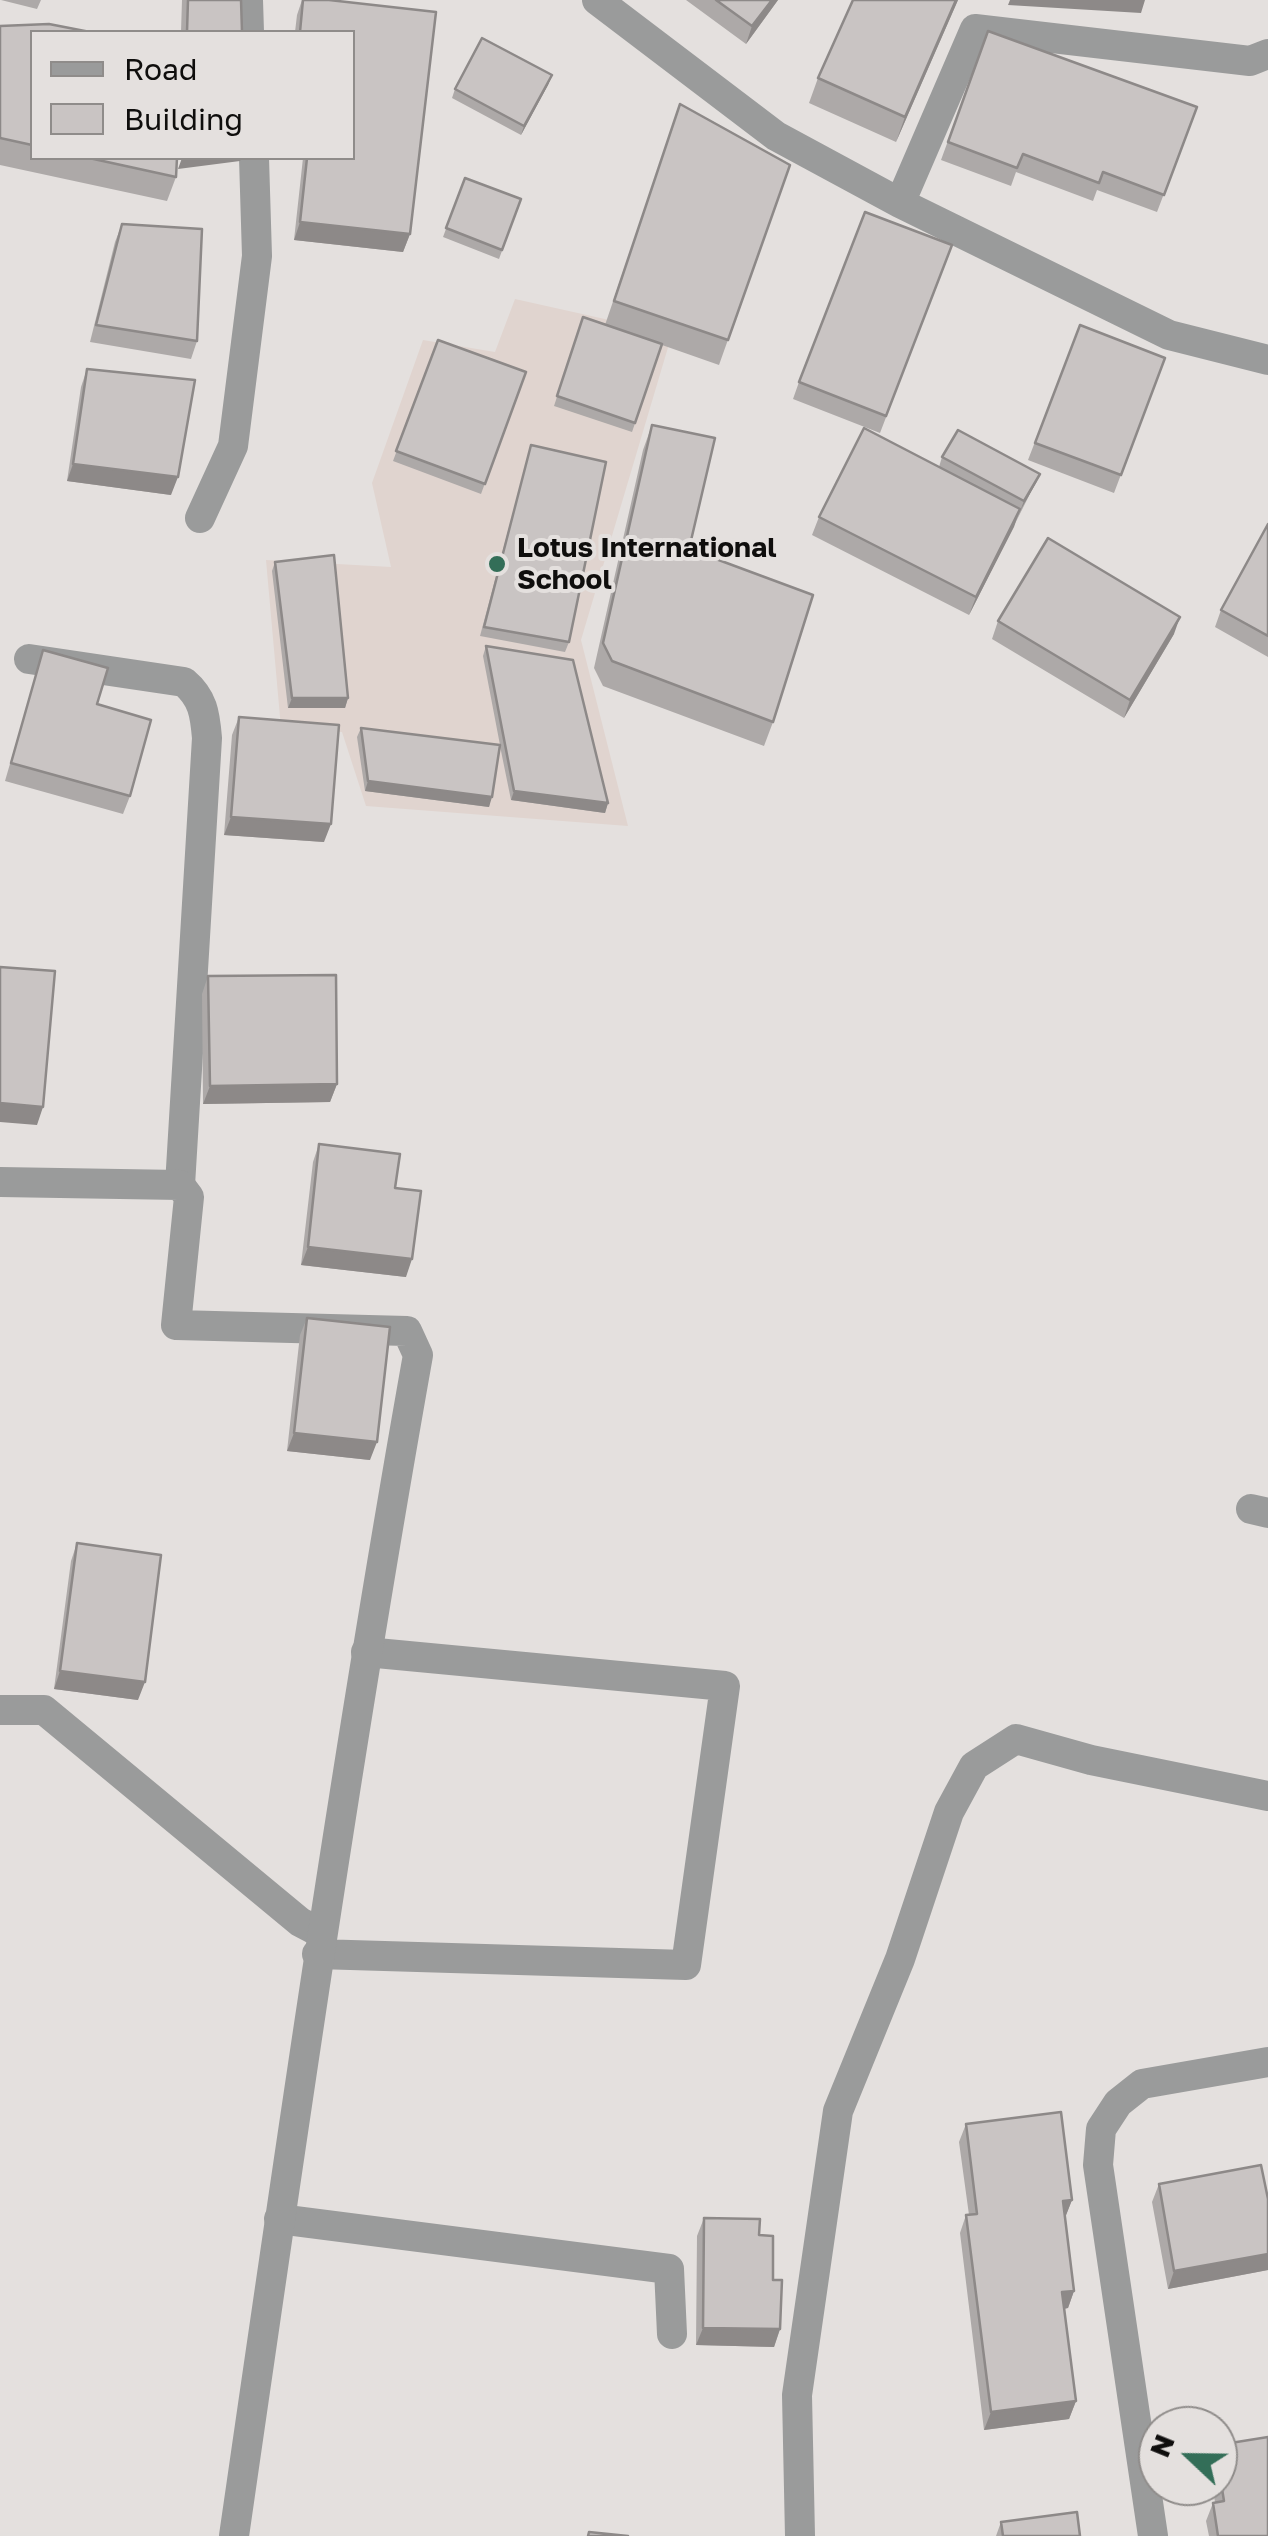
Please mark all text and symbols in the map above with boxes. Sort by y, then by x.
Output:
legend [30,30,355,160]
text: Road [124,51,198,87]
text: Building [124,101,243,137]
place label: Lotus International School [517,531,777,597]
marker: Lotus International School [486,553,508,575]
north arrow [1138,2406,1238,2506]
text: N [1142,2429,1181,2461]

